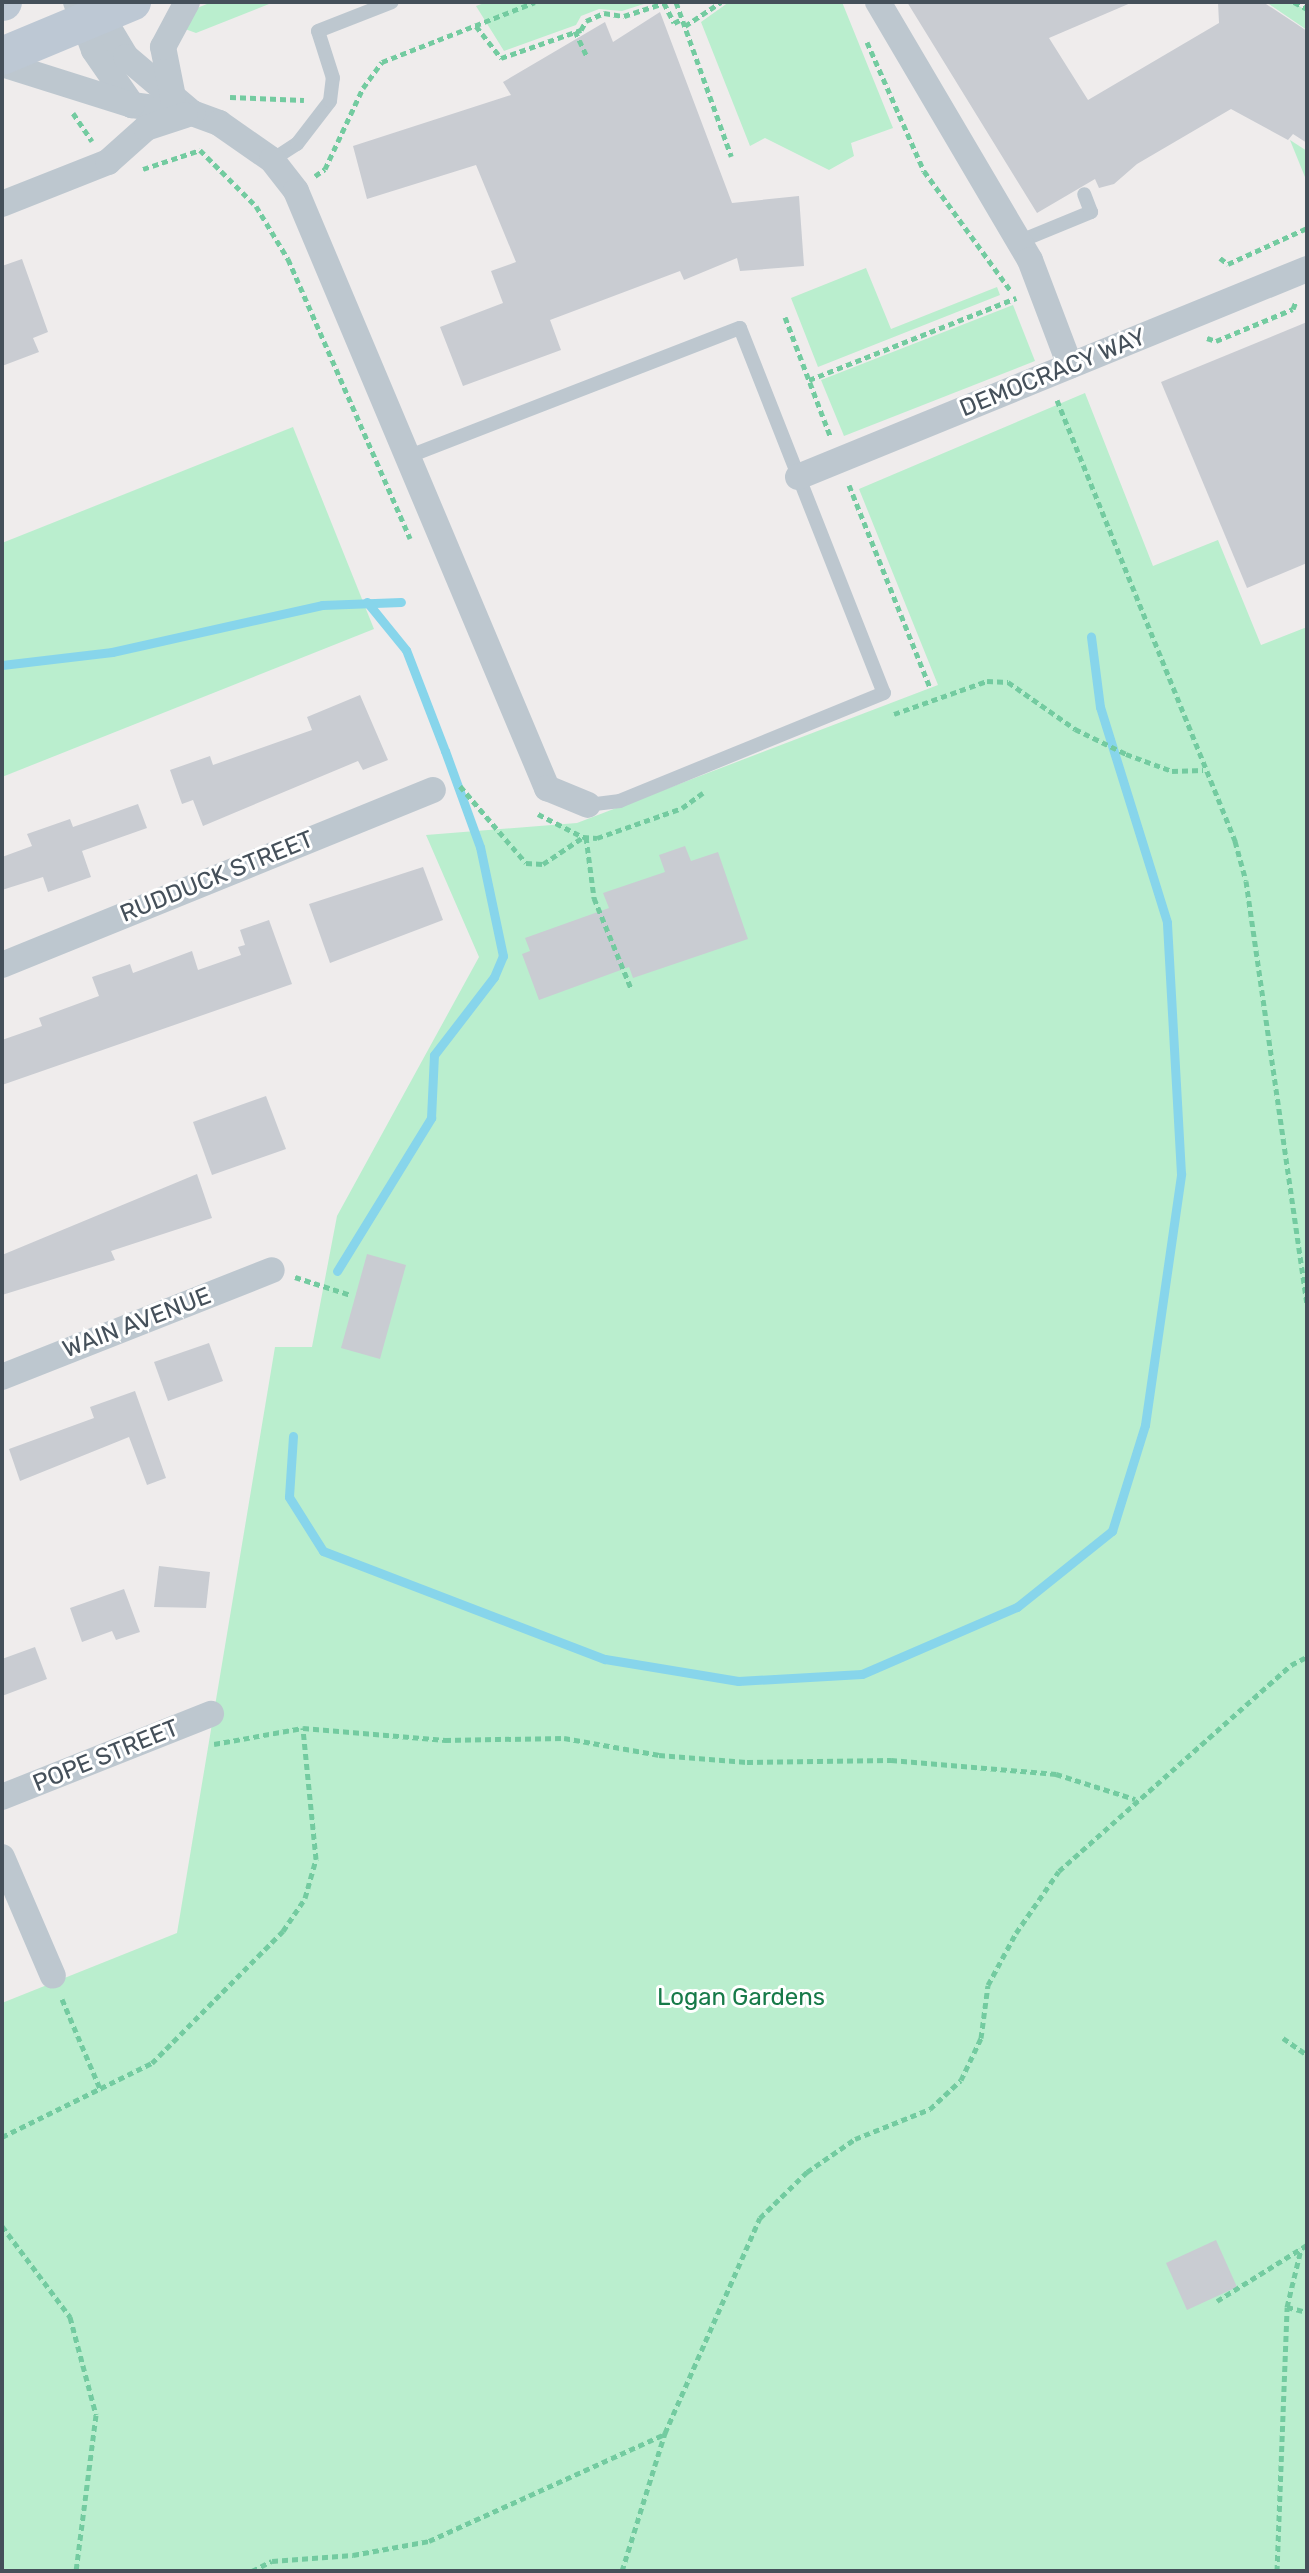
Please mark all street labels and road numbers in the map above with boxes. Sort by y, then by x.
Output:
street label: DEMOCRACY WAY [955,322,1151,424]
street label: RUDDUCK STREET [116,825,318,929]
street label: WAIN AVENUE [59,1281,215,1365]
street label: POPE STREET [29,1714,183,1798]

